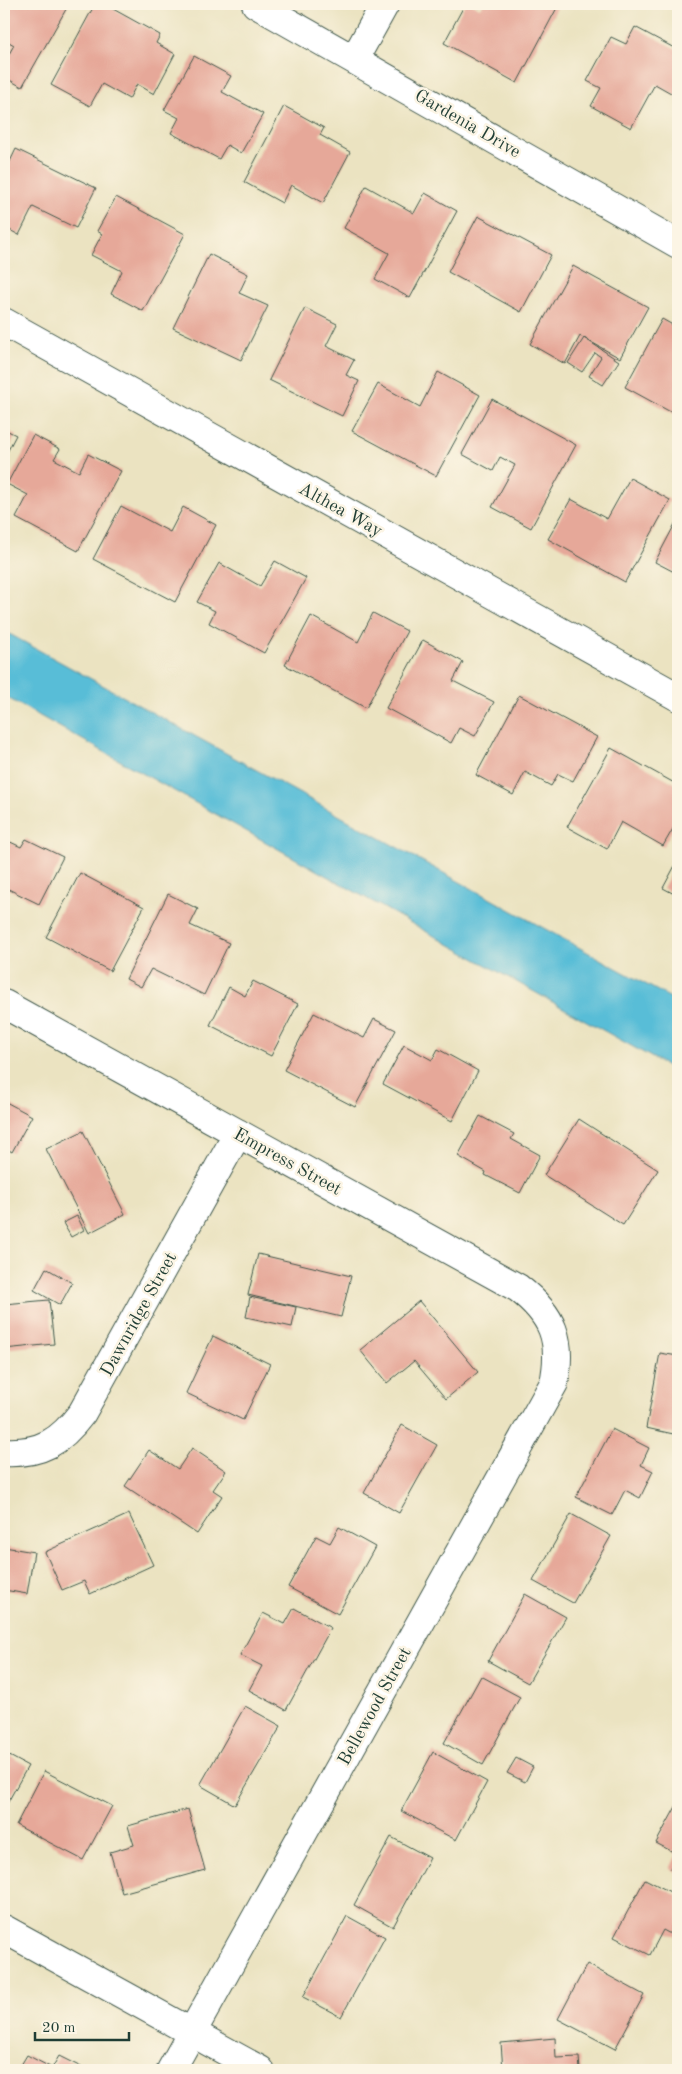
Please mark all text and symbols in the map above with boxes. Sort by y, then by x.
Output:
street label: Gardenia Drive [412,86,523,161]
street label: Althea Way [296,479,386,540]
street label: Empress Street [231,1125,344,1199]
street label: Dawnridge Street [97,1250,180,1379]
street label: Bellewood Street [335,1644,415,1768]
scale bar [35,2009,129,2041]
text: 20 m [42,2021,76,2036]

